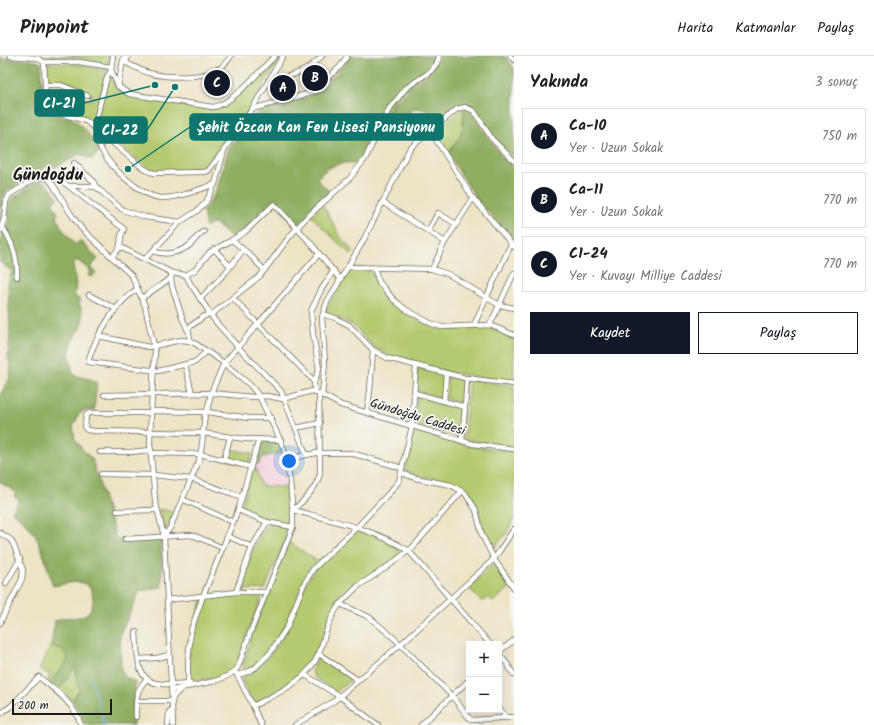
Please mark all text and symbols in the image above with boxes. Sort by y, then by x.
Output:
text: Pinpoint [20,13,89,43]
text: Harita [677,17,713,39]
text: Katmanlar [735,17,795,39]
text: Paylaş [817,17,854,39]
pin: B [302,63,328,93]
pin: C [204,68,230,98]
text: Yakında [530,69,588,96]
text: 3 sonuç [815,72,858,93]
pin: A [270,73,296,103]
callout: C1-21 [35,90,84,116]
text: C1-21 [43,93,76,115]
callout: Şehit Özcan Kan Fen Lisesi Pansiyonu [190,114,443,140]
text: Ca-10 [569,114,606,138]
callout: C1-22 [94,117,147,143]
text: Şehit Özcan Kan Fen Lisesi Pansiyonu [197,117,435,139]
text: C1-22 [102,120,138,142]
text: A [540,126,548,147]
text: 750 m [822,126,857,147]
text: Yer · Uzun Sokak [569,138,663,159]
district label: Gündoğdu [13,162,84,189]
text: Ca-11 [569,178,603,202]
text: B [540,190,548,211]
text: 770 m [823,190,857,211]
text: Yer · Uzun Sokak [569,202,663,223]
text: C1-24 [569,242,608,266]
text: C [540,254,548,275]
text: 770 m [823,254,857,275]
text: Yer · Kuvayı Milliye Caddesi [569,266,722,287]
button: Kaydet [530,312,690,354]
button: Paylaş [698,312,858,354]
street label: Gündoğdu Caddesi [367,393,469,442]
your location [279,451,299,471]
map controls [466,641,502,713]
button: + [466,641,502,677]
button: − [466,677,502,713]
scale bar [12,697,112,716]
text: 200 m [18,697,49,715]

